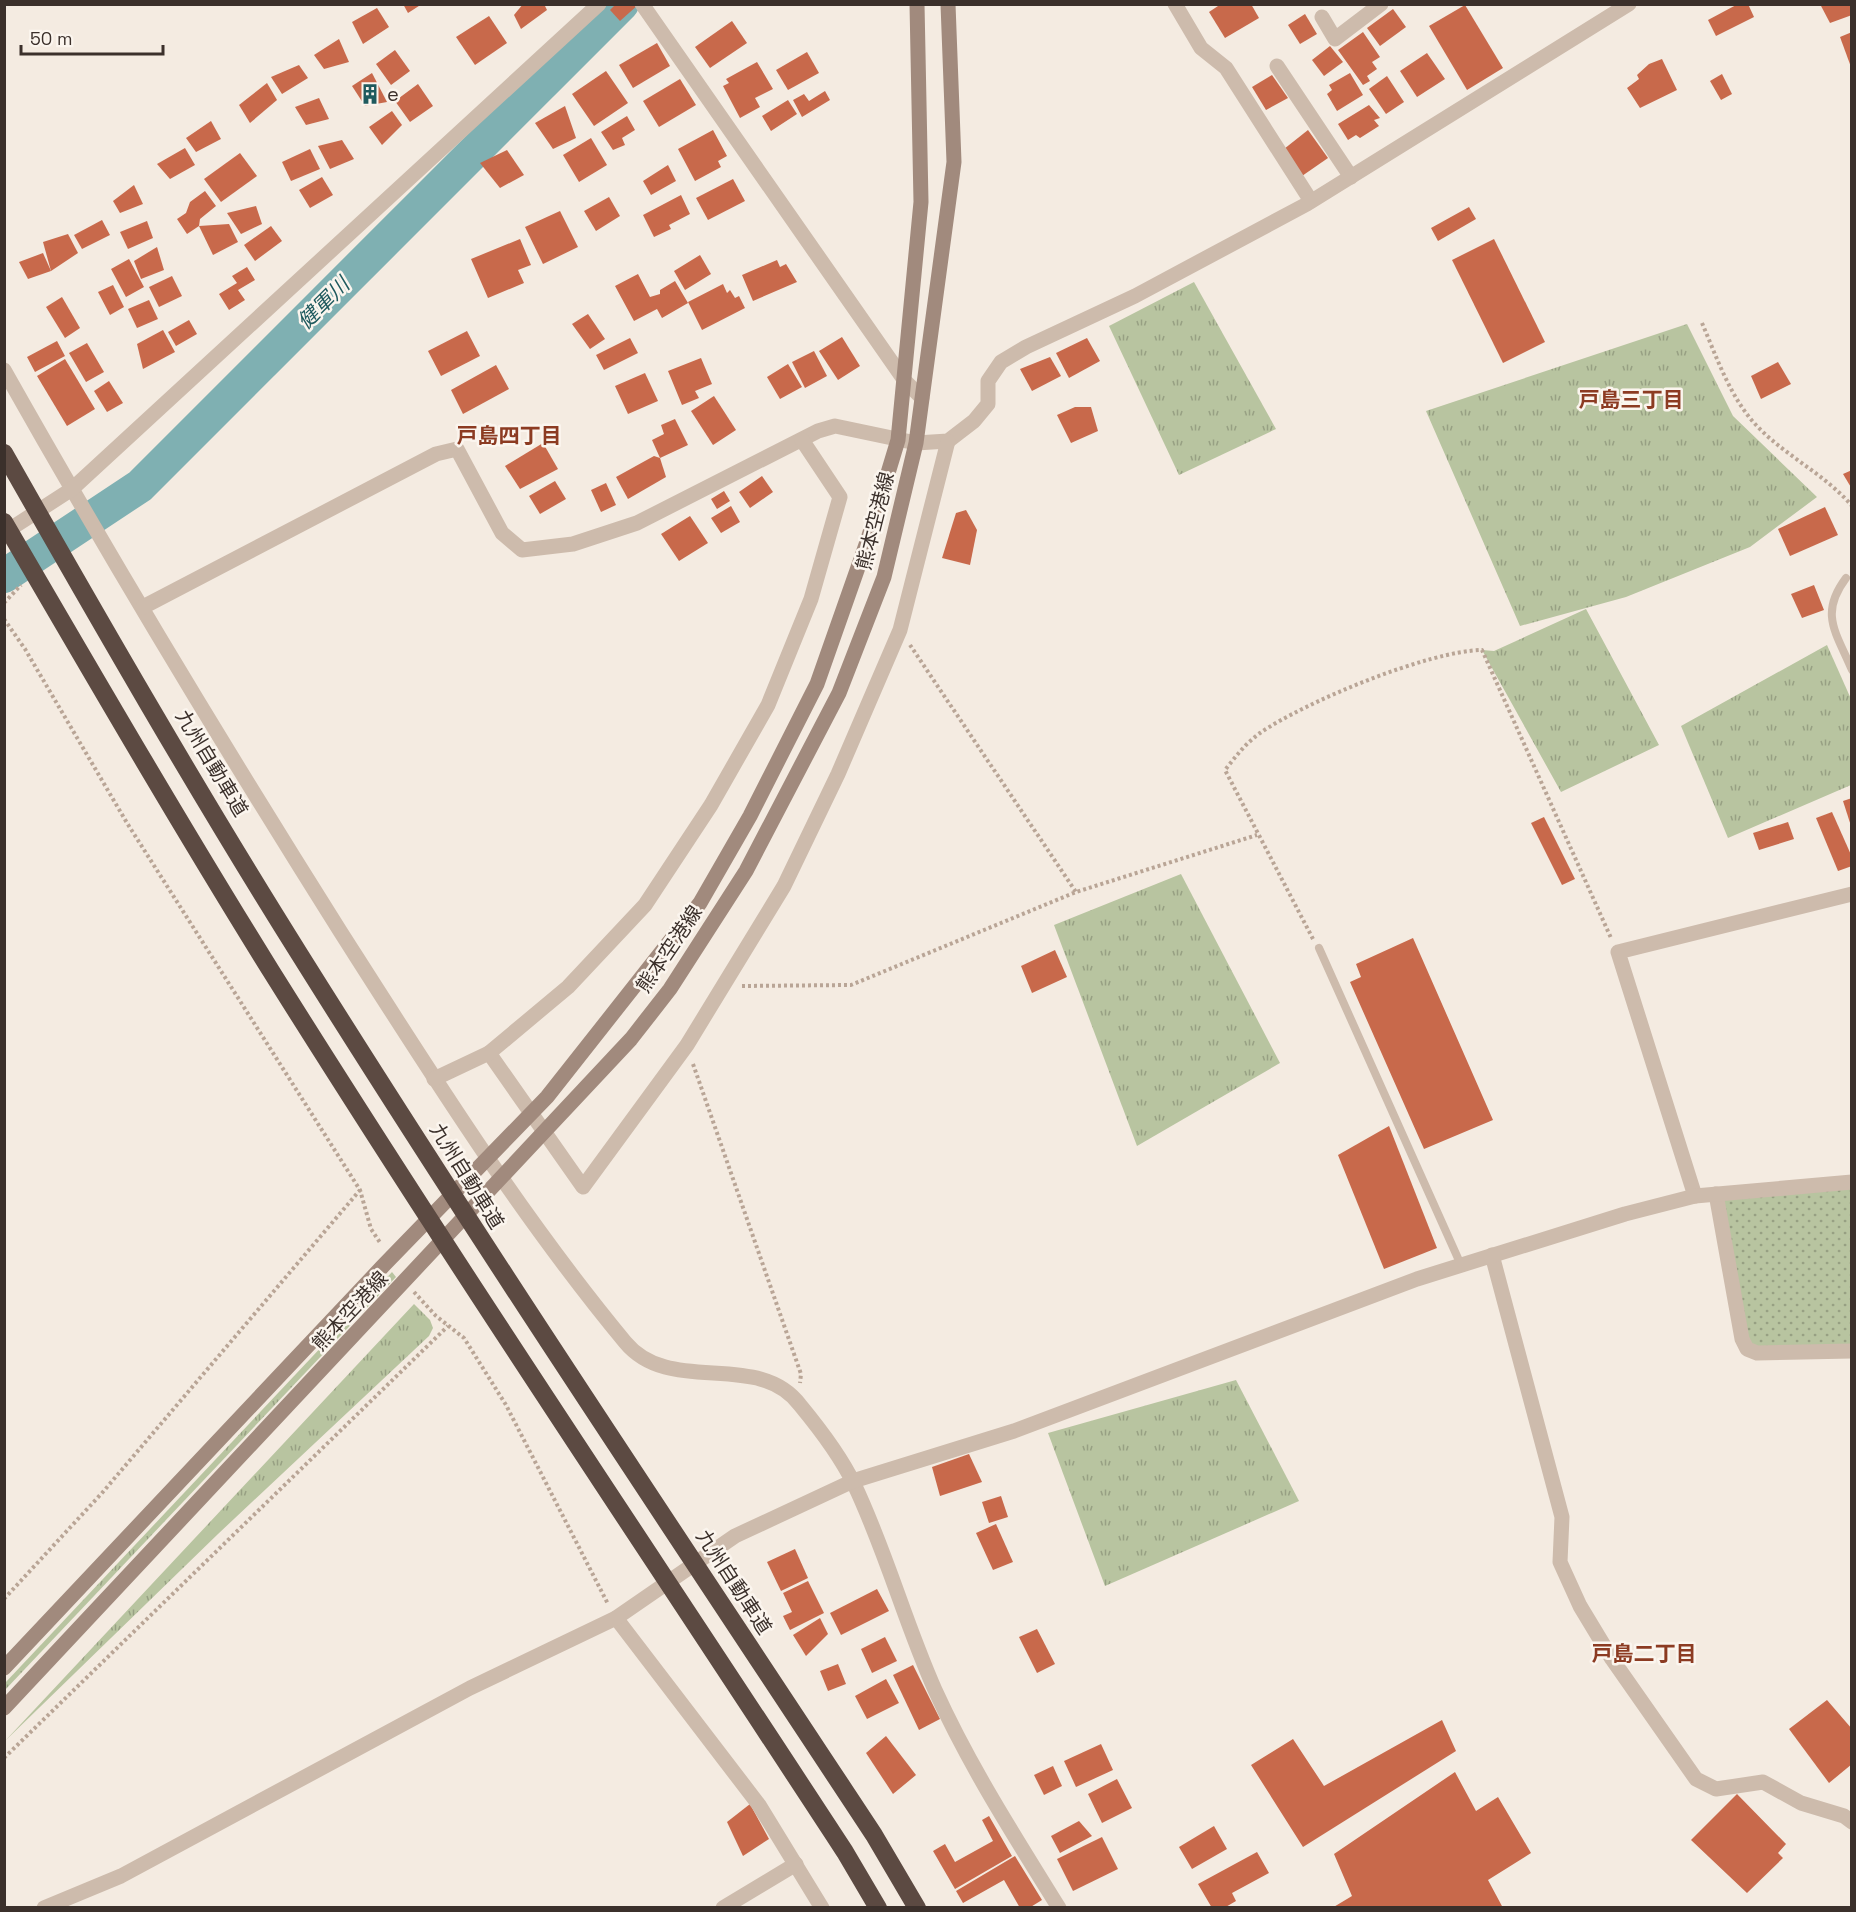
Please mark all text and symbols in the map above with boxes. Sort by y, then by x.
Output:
scale bar [21,18,164,56]
text: 50 m [30,27,72,50]
place label: e [387,81,399,107]
building icon: e [358,82,382,106]
water label: 健軍川 [291,270,356,335]
district label: 戸島三丁目 [1579,386,1684,413]
district label: 戸島四丁目 [457,422,562,449]
street label: 熊本空港線 [850,469,900,573]
street label: 九州自動車道 [170,705,254,821]
street label: 熊本空港線 [630,900,708,998]
street label: 九州自動車道 [424,1118,510,1234]
street label: 熊本空港線 [306,1266,394,1356]
street label: 九州自動車道 [690,1525,778,1639]
district label: 戸島二丁目 [1592,1640,1697,1667]

